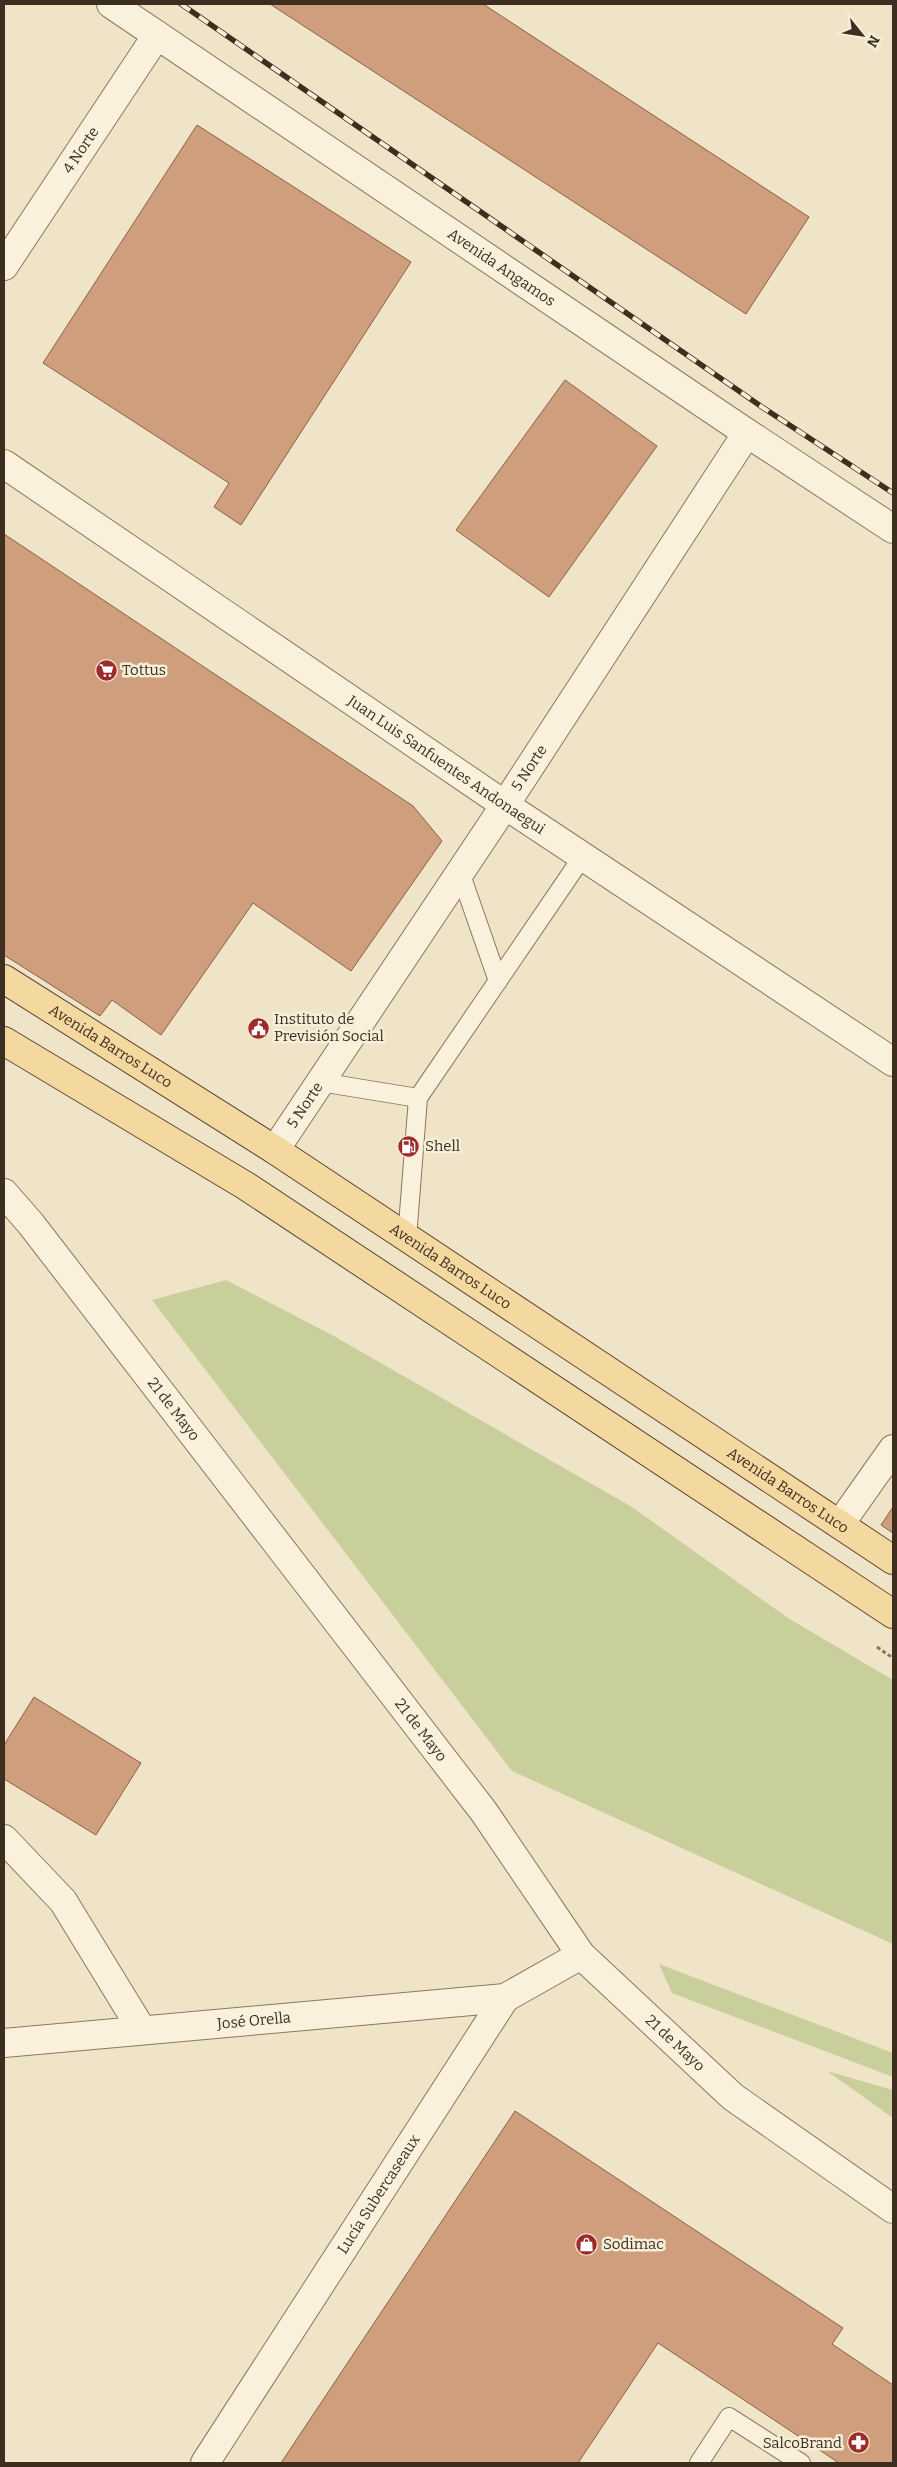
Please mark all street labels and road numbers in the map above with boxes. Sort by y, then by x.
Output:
street label: 4 Norte [59,123,103,177]
street label: Avenida Angamos [444,225,559,310]
street label: Juan Luis Sanfuentes Andonaegui [343,691,549,838]
street label: 5 Norte [508,741,551,794]
street label: Avenida Barros Luco [46,1001,175,1092]
street label: 5 Norte [283,1079,327,1131]
street label: Avenida Barros Luco [386,1220,515,1313]
street label: 21 de Mayo [144,1374,204,1444]
street label: Avenida Barros Luco [724,1443,852,1537]
street label: 21 de Mayo [391,1695,451,1765]
street label: José Orella [215,2008,292,2033]
street label: 21 de Mayo [642,2011,709,2075]
street label: Lucía Subercaseaux [333,2130,424,2257]

